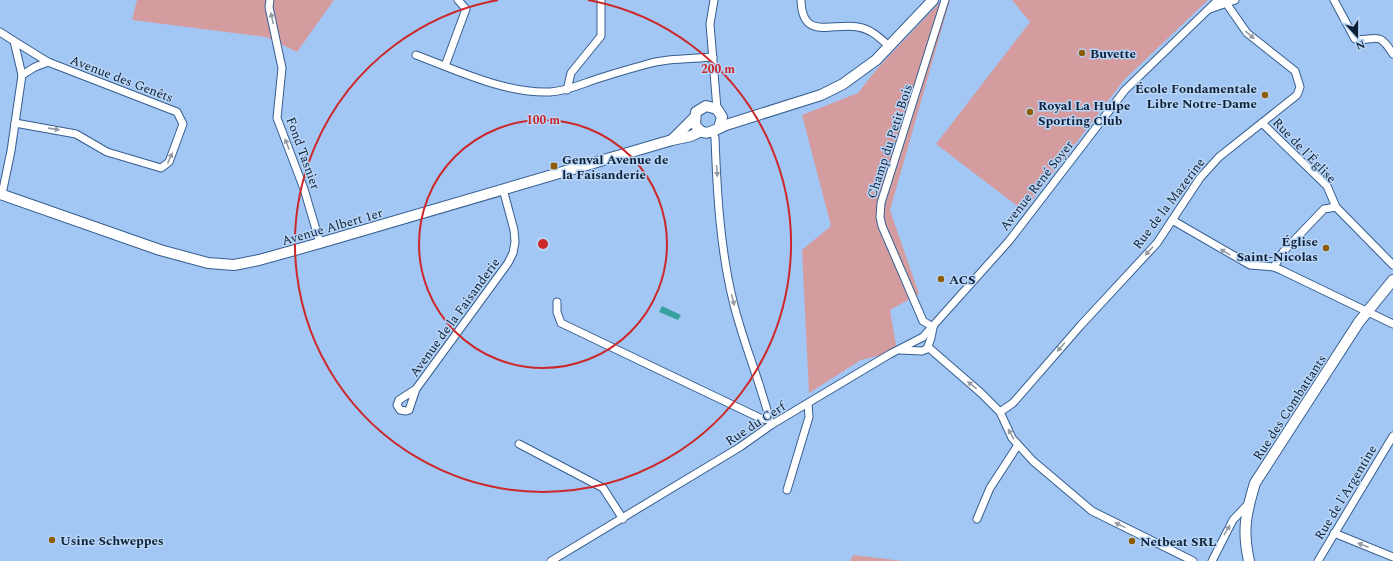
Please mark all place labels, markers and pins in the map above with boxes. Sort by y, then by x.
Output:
place label: Buvette [1090,44,1136,64]
marker: Buvette [1077,48,1087,58]
place label: École Fondamentale Libre Notre-Dame [1135,79,1257,114]
marker: École Fondamentale Libre Notre-Dame [1260,90,1270,100]
place label: Royal La Hulpe Sporting Club [1038,96,1130,131]
marker: Royal La Hulpe Sporting Club [1025,107,1035,117]
place label: Genval Avenue de la Faisanderie [562,150,668,185]
marker: Genval Avenue de la Faisanderie [549,161,559,171]
place label: Église Saint-Nicolas [1237,232,1318,267]
centre of rings [536,237,550,251]
marker: Église Saint-Nicolas [1321,243,1331,253]
place label: ACS [949,270,976,290]
marker: ACS [936,274,946,284]
place label: Usine Schweppes [60,531,164,551]
place label: Netbeat SRL [1140,532,1216,552]
marker: Usine Schweppes [47,535,57,545]
marker: Netbeat SRL [1127,536,1137,546]

